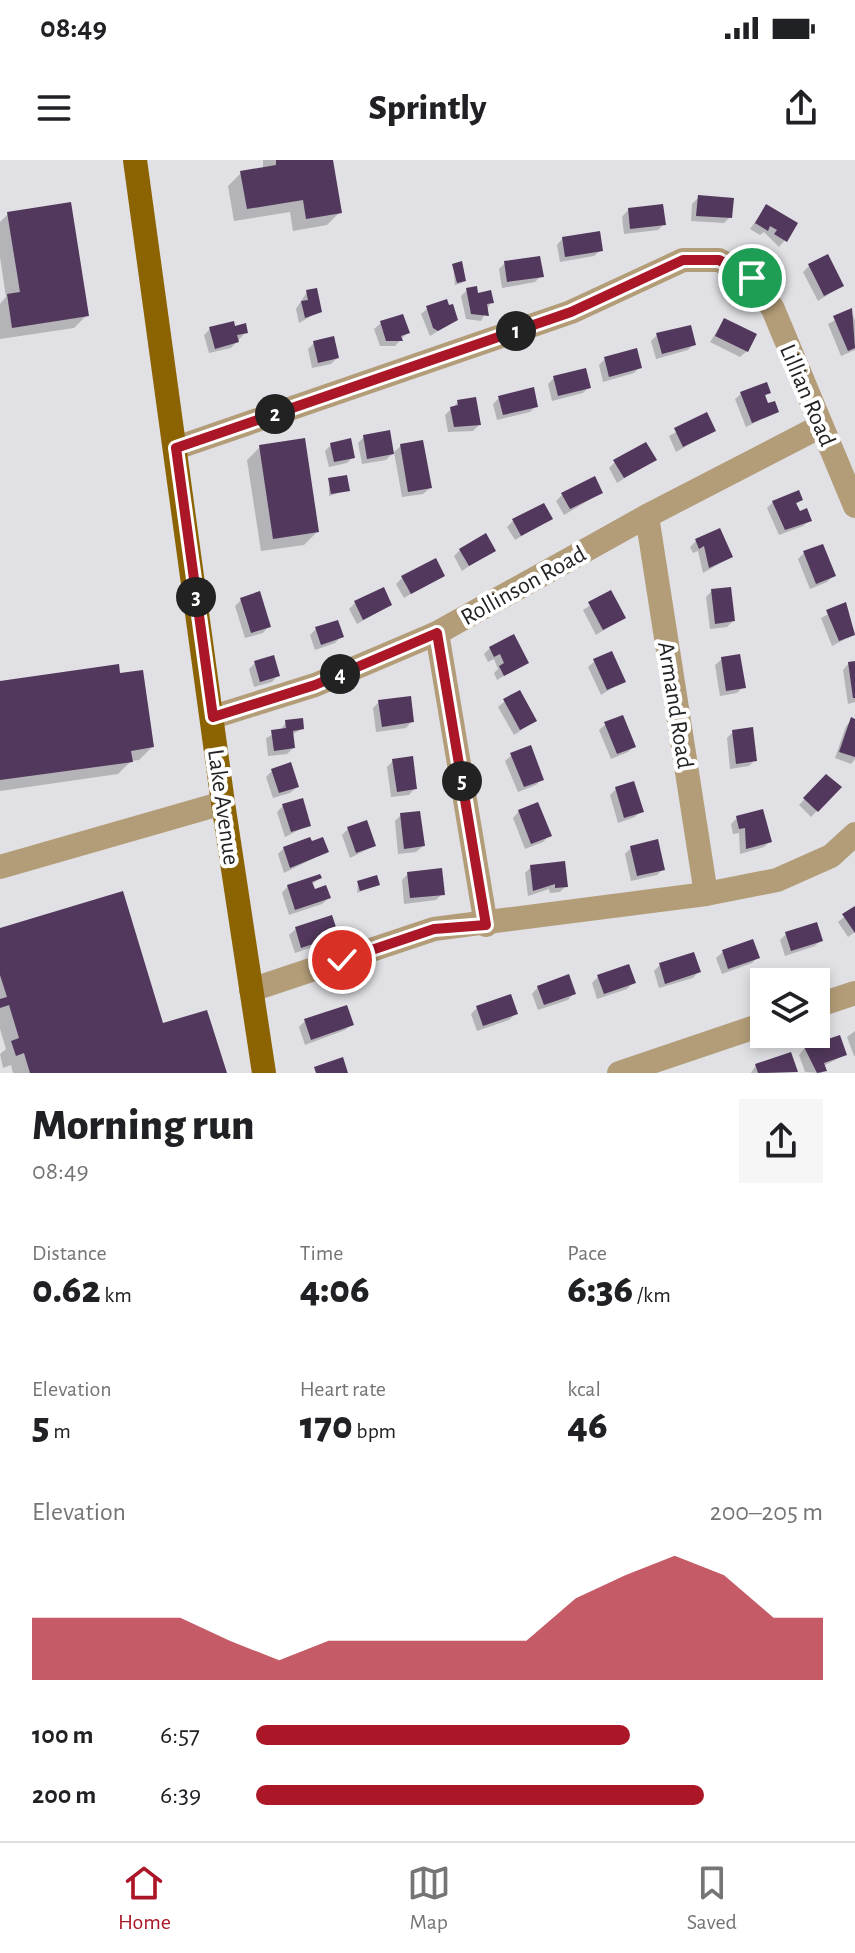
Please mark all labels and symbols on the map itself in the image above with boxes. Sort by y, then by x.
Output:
pin [718,244,786,312]
pin: 1 [496,311,536,351]
street label: Lillian Road [775,341,839,450]
pin: 2 [255,394,295,434]
street label: Rollinson Road [457,542,590,630]
pin: 3 [176,577,216,617]
street label: Armand Road [653,640,697,770]
pin: 4 [320,654,360,694]
street label: Lake Avenue [203,748,243,867]
pin: 5 [442,761,482,801]
pin [308,926,376,994]

